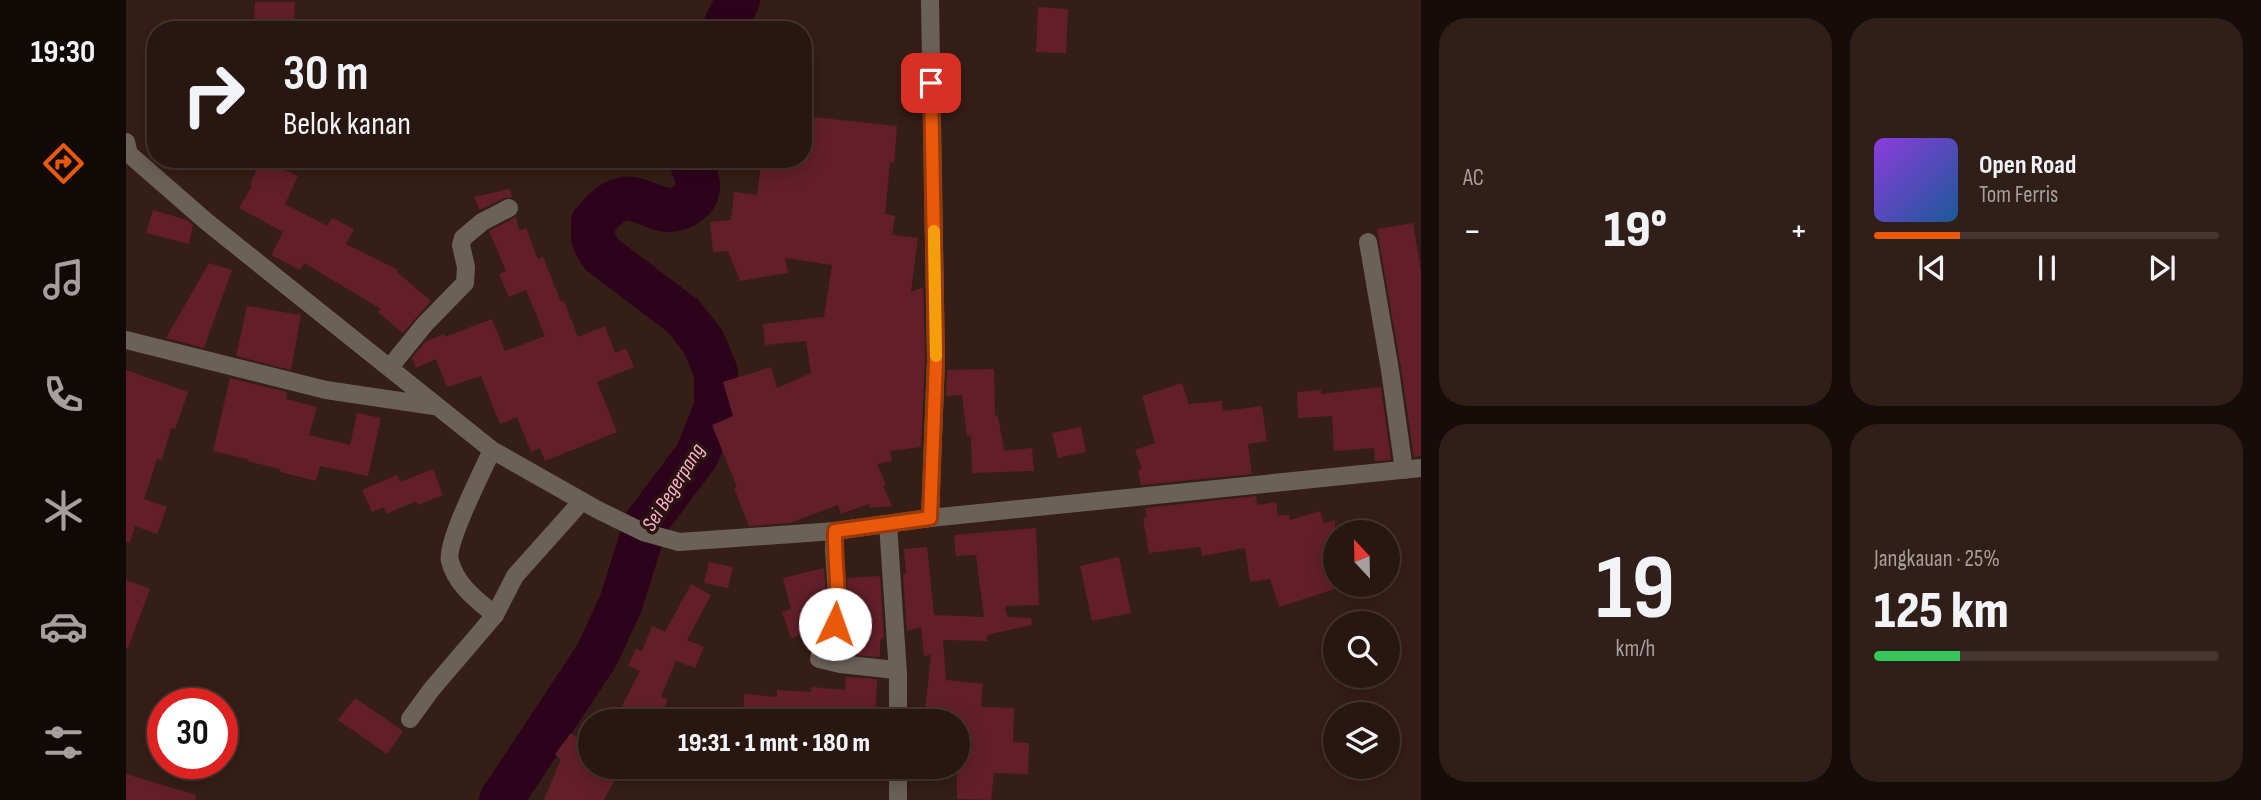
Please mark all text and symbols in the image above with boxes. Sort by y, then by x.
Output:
text: 19:30 [31,33,95,72]
text: 30 m [283,45,368,104]
icon: right [168,49,259,140]
pin [901,53,961,113]
icon: arrive [912,64,950,102]
text: Belok kanan [283,105,411,144]
icon: directions [39,139,88,188]
text: Open Road [1979,150,2076,181]
text: AC [1463,164,1484,192]
text: Tom Ferris [1979,181,2058,209]
text: 19° [1604,199,1667,262]
text: − [1463,209,1482,254]
text: + [1789,209,1808,254]
icon: previous [1913,249,1951,287]
icon: pause [2028,249,2066,287]
icon: next [2143,249,2181,287]
icon: music [39,255,88,304]
icon: phone [39,370,88,419]
water label: Sei Begerpang [637,439,710,536]
icon: climate [39,486,88,535]
north arrow [1323,520,1400,597]
map controls [1323,520,1400,779]
text: 19 [1596,535,1675,644]
text: Jangkauan · 25% [1874,545,2000,573]
text: 125 km [1874,580,2009,643]
position arrow [798,587,872,661]
icon: car [39,602,88,651]
button: search [1323,611,1400,688]
text: km/h [1616,635,1655,663]
speed limit sign: 30 [147,688,238,779]
button: layers [1323,702,1400,779]
icon: filters [39,718,88,767]
text: 19:31 · 1 mnt · 180 m [678,728,870,759]

